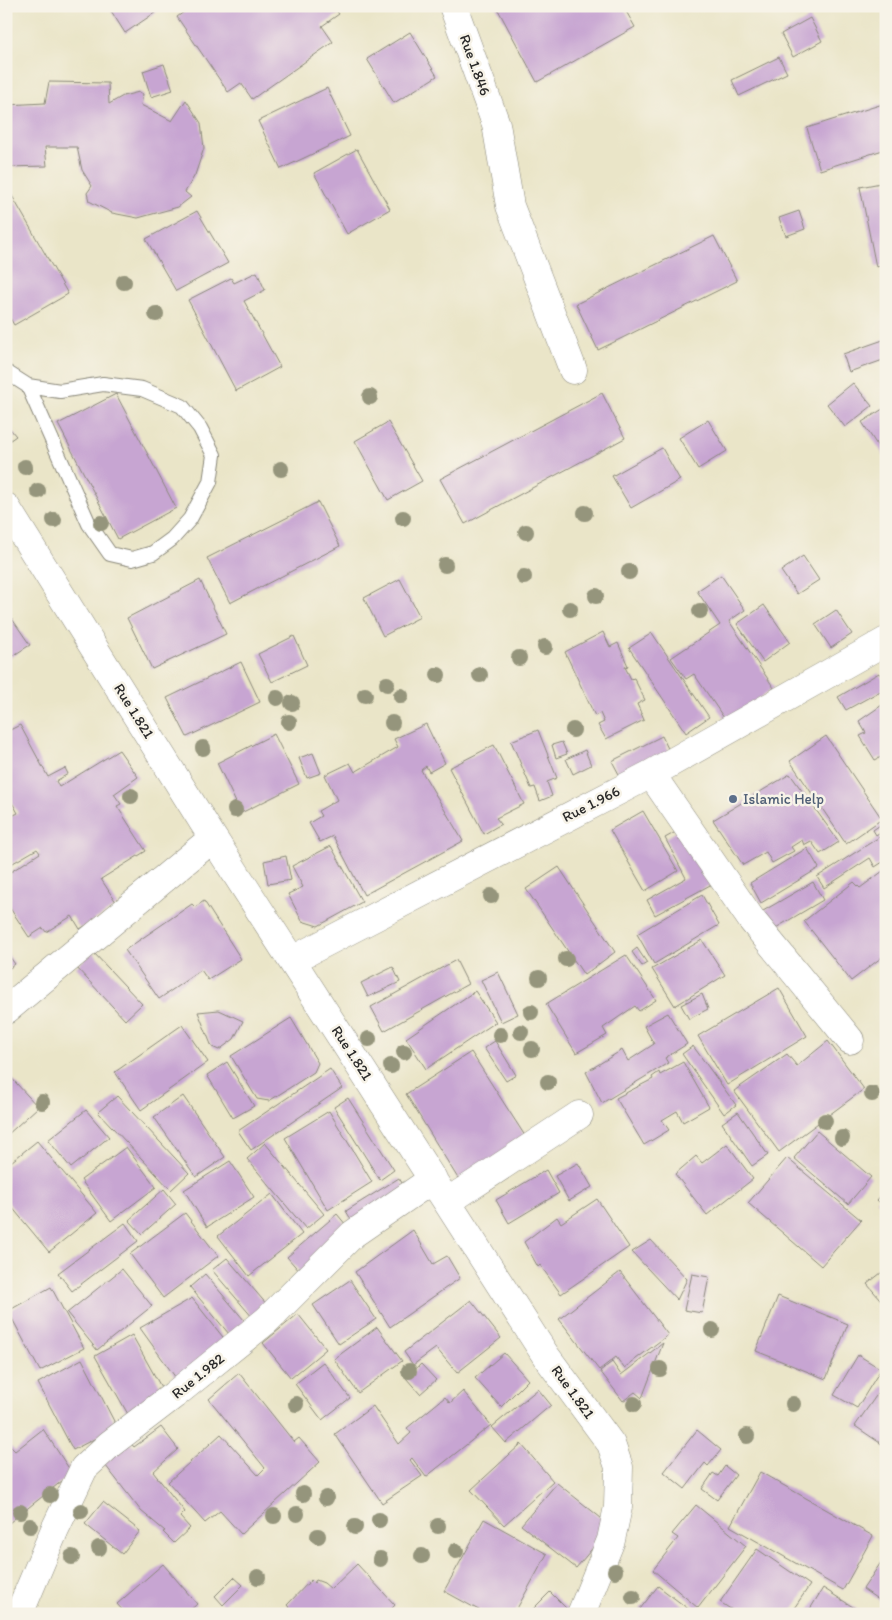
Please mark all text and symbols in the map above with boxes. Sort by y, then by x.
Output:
street label: Rue 1.846 [456,32,494,98]
street label: Rue 1.821 [110,680,158,742]
street label: Rue 1.966 [559,782,623,826]
place label: Islamic Help [743,790,824,808]
marker: Islamic Help [727,793,739,805]
street label: Rue 1.821 [328,1022,376,1084]
street label: Rue 1.982 [168,1349,228,1403]
street label: Rue 1.821 [548,1362,598,1422]

